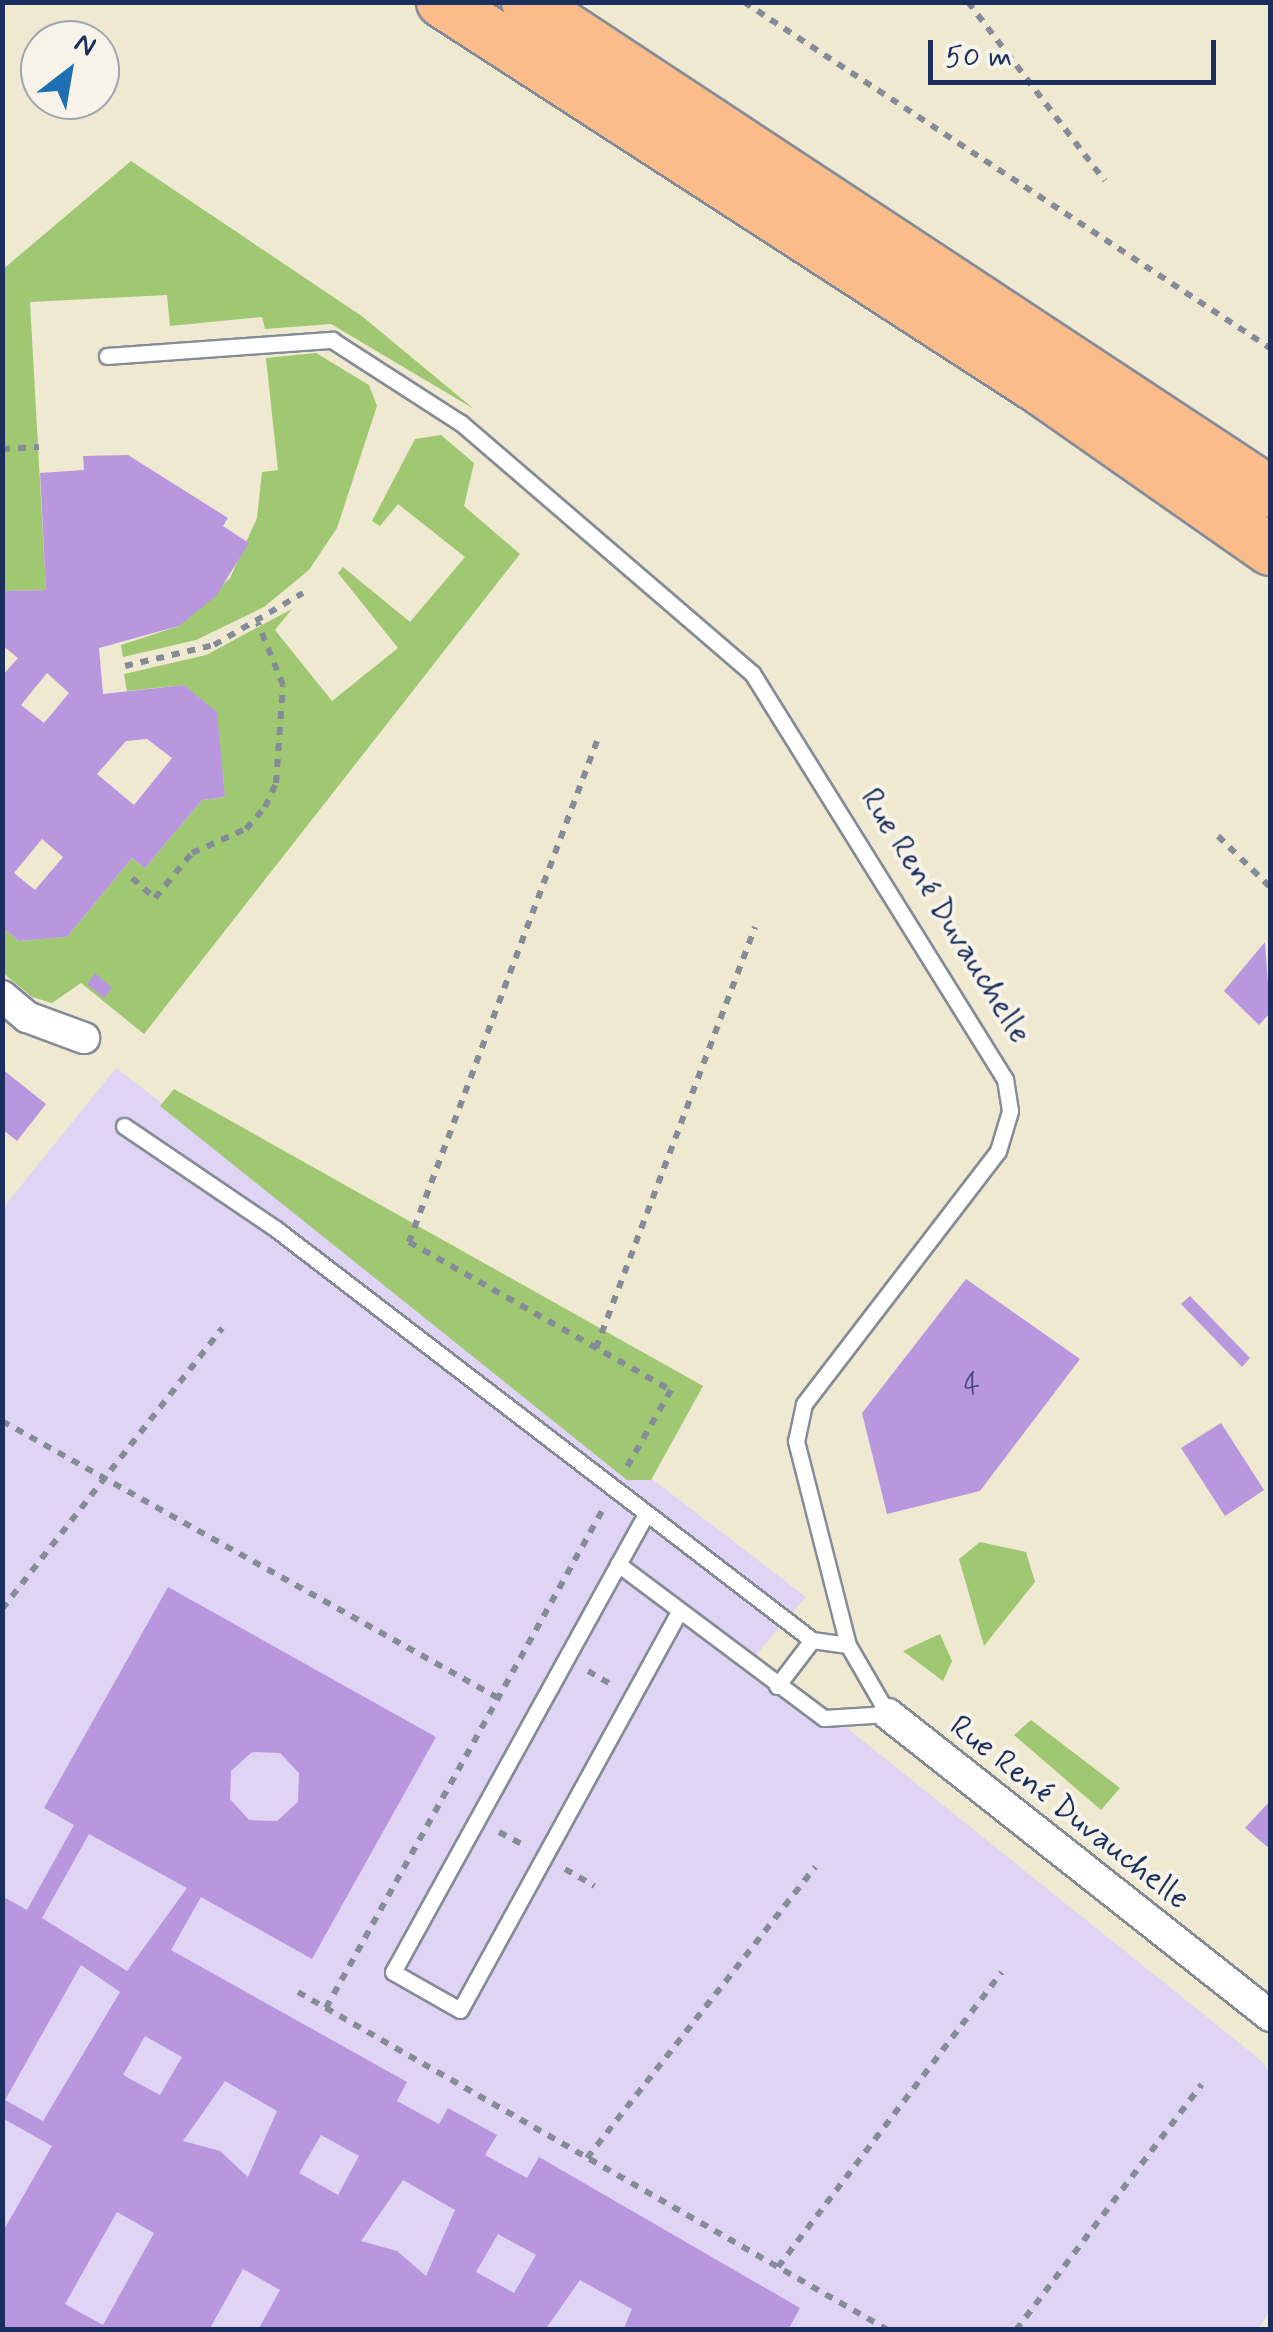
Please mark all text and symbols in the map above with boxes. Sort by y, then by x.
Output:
north arrow [20,20,120,120]
scale bar [933,20,1220,82]
text: N [67,25,102,66]
text: 50 m [945,38,1012,77]
street label: Rue René Duvauchelle [851,781,1039,1051]
house number: 4 [964,1369,980,1403]
street label: Rue René Duvauchelle [941,1707,1197,1919]

